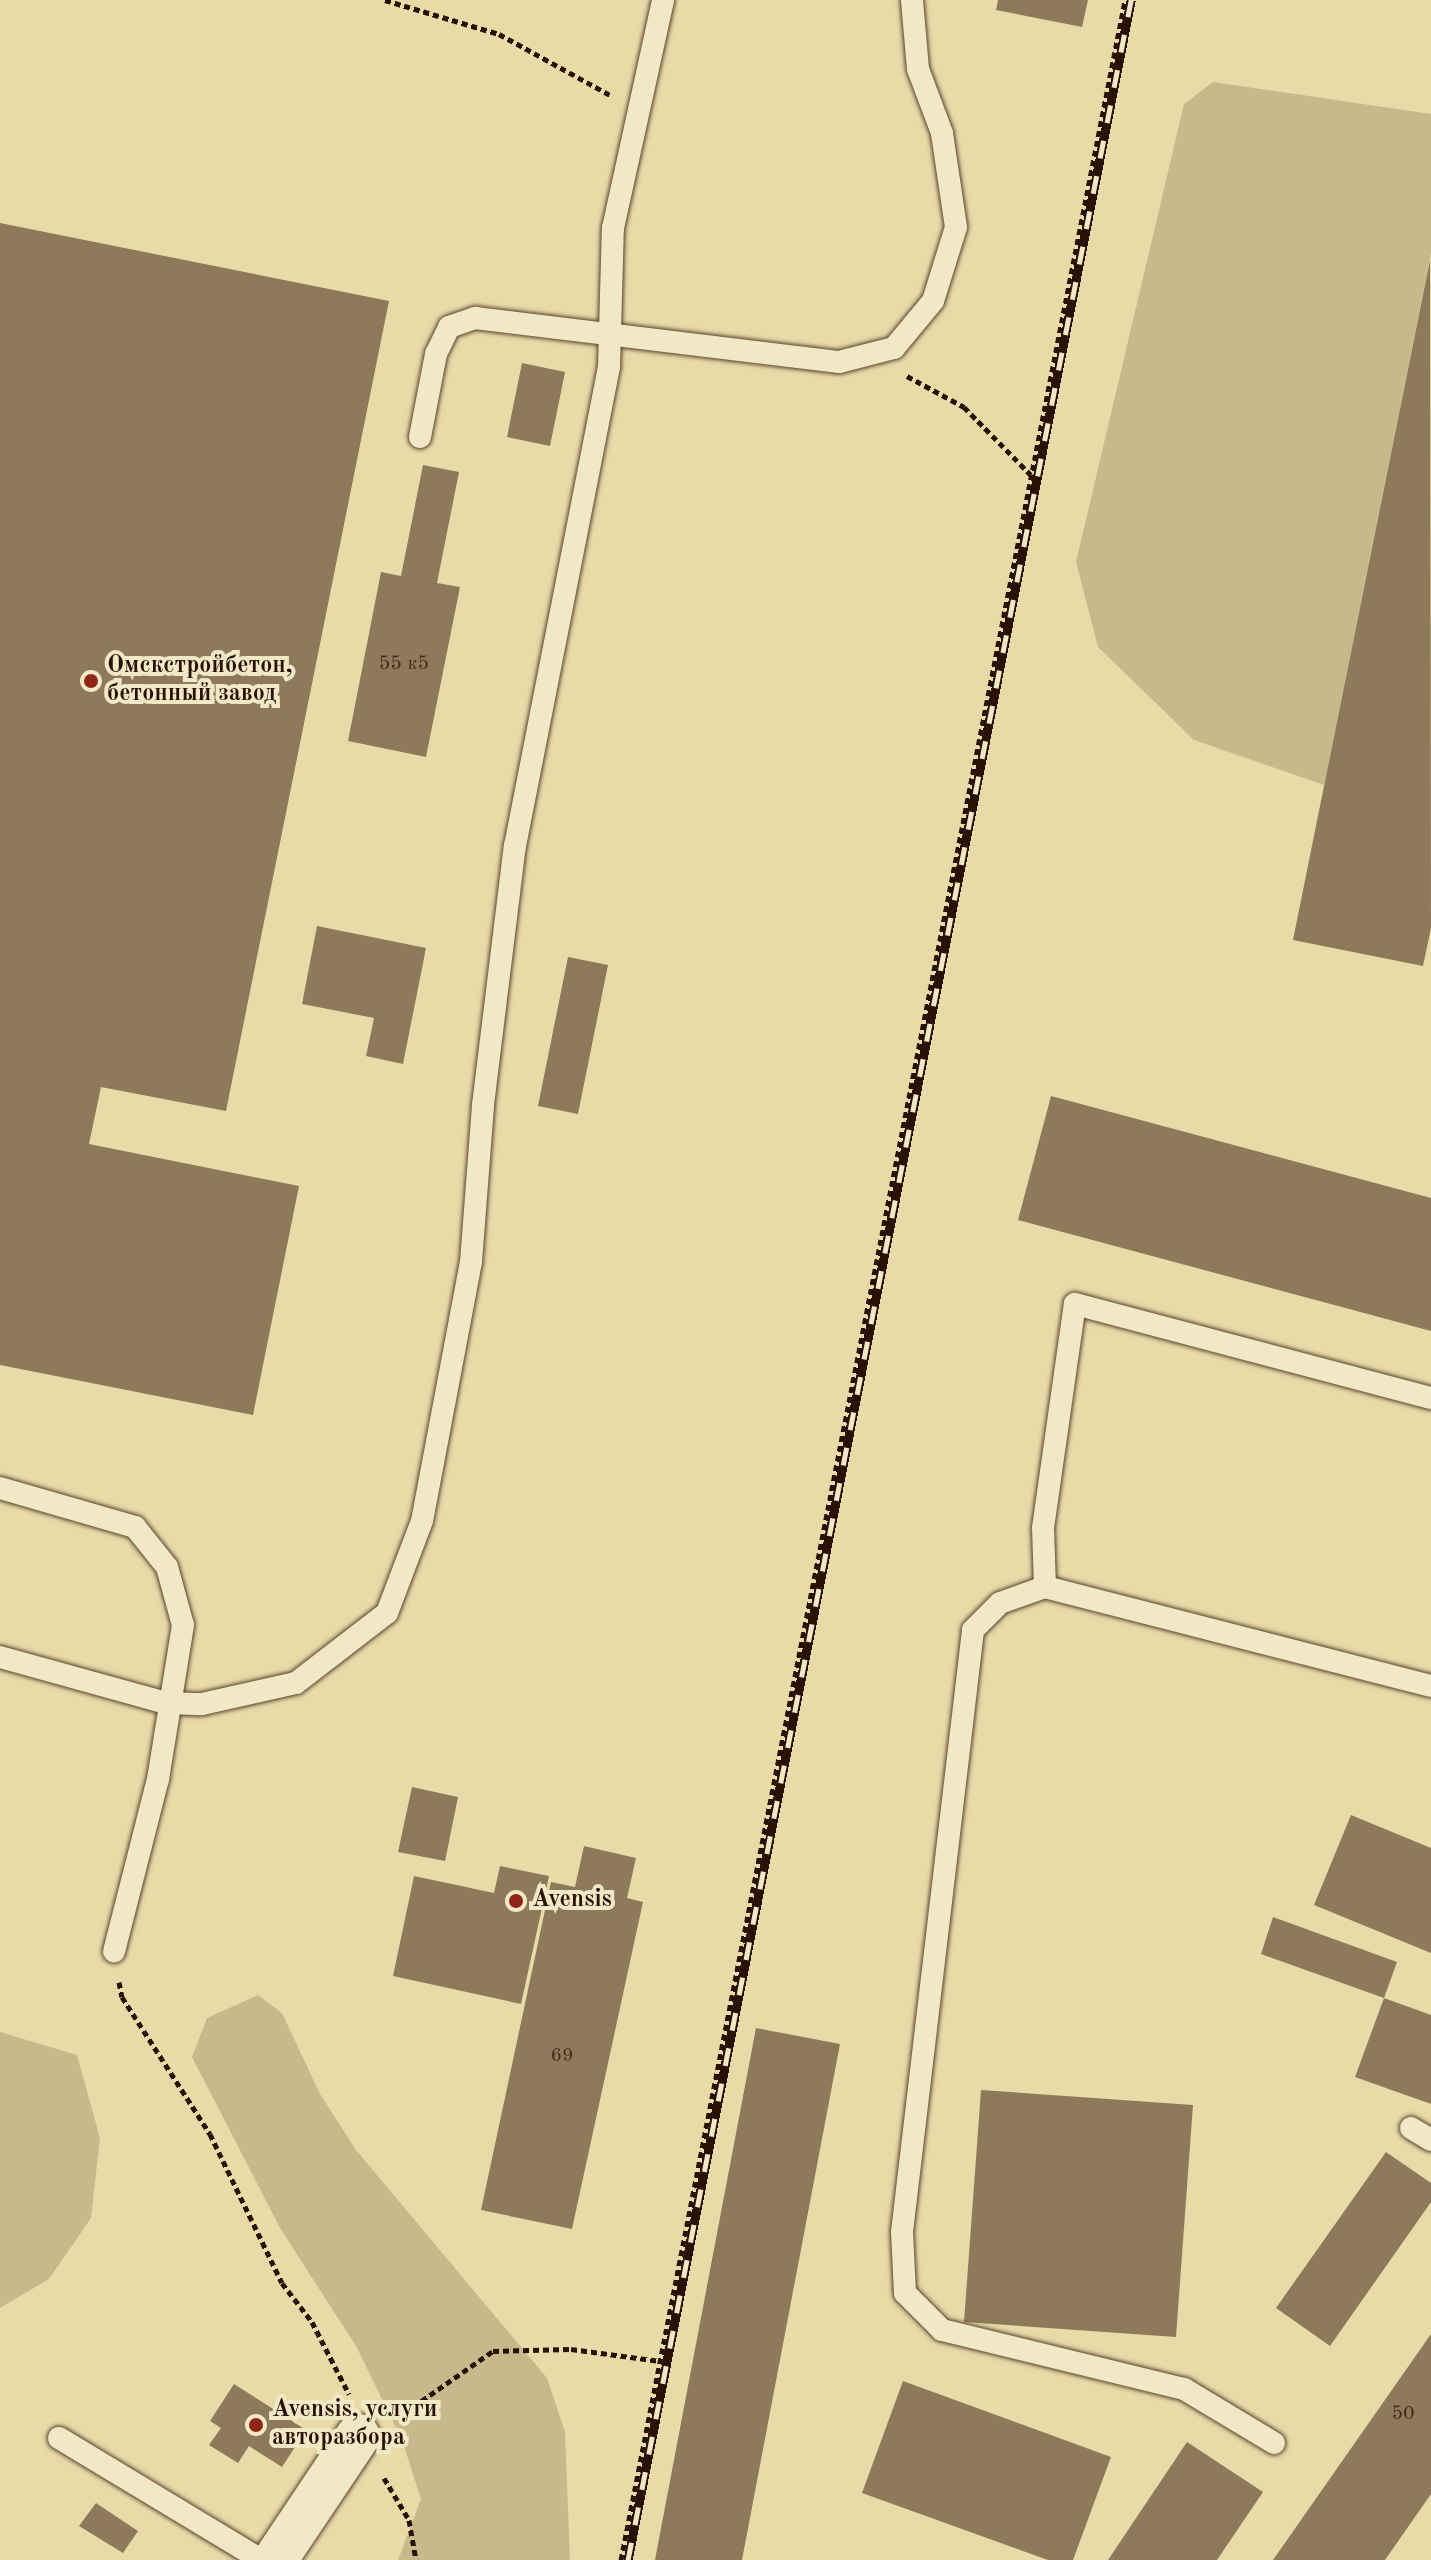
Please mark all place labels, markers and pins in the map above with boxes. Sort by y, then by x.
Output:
place label: Омскстройбетон, бетонный завод [107,653,293,709]
marker: Омскстройбетон, бетонный завод [82,672,100,690]
place label: Avensis [532,1887,612,1915]
marker: Avensis [507,1892,525,1910]
place label: Avensis, услуги авторазбора [272,2397,438,2453]
marker: Avensis, услуги авторазбора [247,2416,265,2434]

